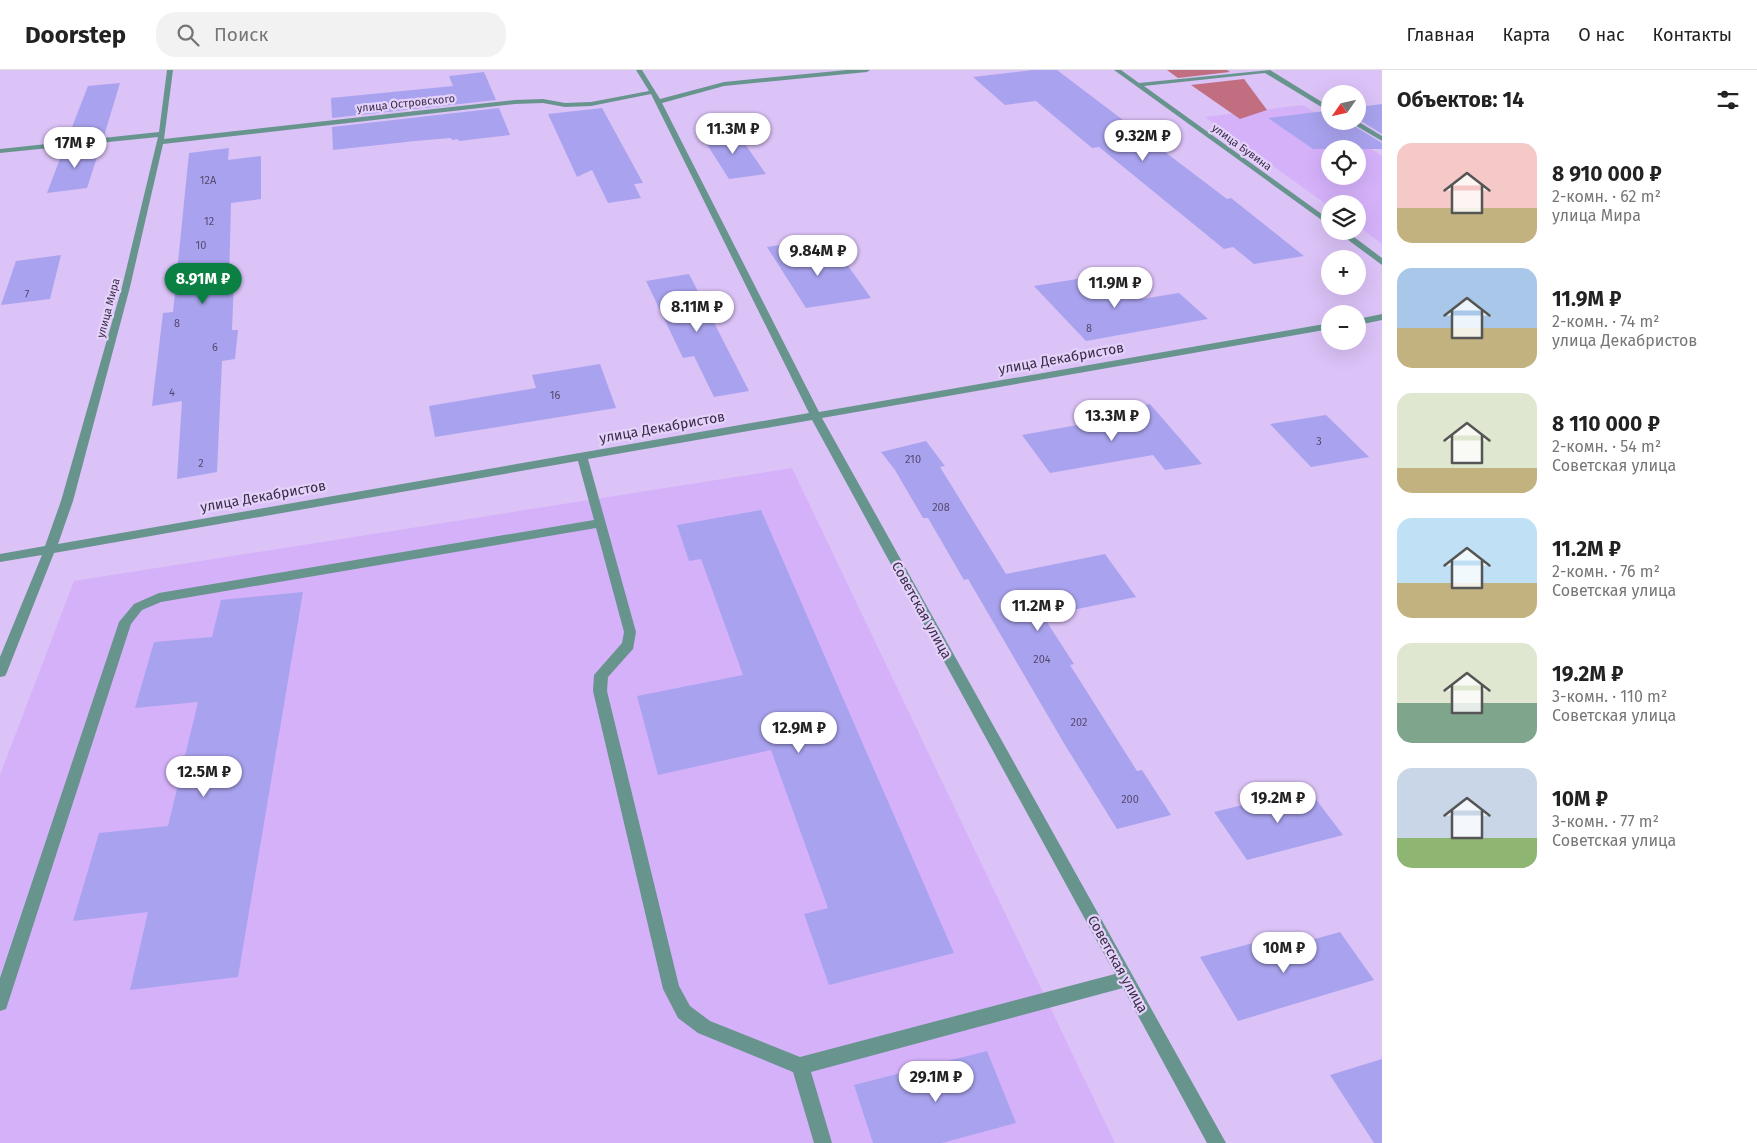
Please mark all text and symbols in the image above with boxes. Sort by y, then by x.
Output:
search box [156,12,506,57]
text: Doorstep [25,21,126,49]
icon: search [174,21,202,49]
text: Поиск [214,23,268,46]
text: Главная [1407,24,1475,46]
text: Карта [1503,24,1550,46]
text: О нас [1578,24,1625,46]
text: Контакты [1653,24,1732,46]
north arrow [1321,85,1366,130]
map controls [1321,85,1366,350]
icon: filters [1714,86,1742,114]
text: Объектов: 14 [1397,87,1524,113]
street label: улица Островского [356,92,456,115]
pin: 11.3M ₽ [687,112,779,155]
text: 11.3M ₽ [707,119,759,138]
pin: 9.32M ₽ [1097,119,1189,162]
street label: улица Бувина [1209,121,1274,173]
pin: 17M ₽ [40,126,110,169]
text: 9.32M ₽ [1115,126,1171,145]
text: 17M ₽ [55,133,95,152]
button: locate [1321,140,1366,185]
text: 8 910 000 ₽ [1552,161,1662,187]
icon: home [1437,163,1497,223]
house number: 12А [200,174,217,187]
text: 2-комн. · 62 m² [1552,187,1661,206]
button: layers [1321,195,1366,240]
text: улица Мира [1552,206,1641,225]
house number: 12 [204,215,214,228]
pin: 9.84M ₽ [772,234,864,277]
house number: 10 [196,239,206,252]
text: 9.84M ₽ [789,241,847,260]
button: + [1321,250,1366,295]
pin: 8.91M ₽ [157,262,249,305]
pin: 11.9M ₽ [1069,266,1161,309]
text: 8.91M ₽ [176,269,230,288]
text: 11.9M ₽ [1089,273,1141,292]
street label: улица Мира [94,277,123,339]
text: 11.9M ₽ [1552,286,1621,312]
house number: 7 [25,288,30,301]
icon: home [1437,288,1497,348]
pin: 8.11M ₽ [651,290,743,333]
text: 8.11M ₽ [671,297,723,316]
button: − [1321,305,1366,350]
text: 2-комн. · 74 m² [1552,312,1660,331]
house number: 8 [174,317,180,330]
house number: 8 [1086,322,1092,335]
text: улица Декабристов [1552,331,1697,350]
street label: улица Декабристов [997,339,1125,378]
house number: 6 [212,341,218,354]
house number: 4 [169,386,175,399]
house number: 16 [550,389,560,402]
pin: 13.3M ₽ [1066,400,1158,442]
text: 13.3M ₽ [1085,406,1139,425]
street label: улица Декабристов [598,408,726,447]
text: 8 110 000 ₽ [1552,411,1660,437]
icon: home [1437,413,1497,473]
house number: 3 [1316,435,1322,448]
text: 2-комн. · 54 m² [1552,437,1661,456]
house number: 210 [905,453,921,466]
text: Советская улица [1552,456,1676,475]
house number: 2 [198,457,204,470]
street label: улица Декабристов [199,477,327,516]
house number: 208 [932,501,950,514]
text: 11.2M ₽ [1552,536,1621,562]
icon: home [1437,538,1497,598]
street label: Советская улица [888,559,955,662]
text: 2-комн. · 76 m² [1552,562,1660,581]
text: Советская улица [1552,581,1676,600]
pin: 11.2M ₽ [992,590,1084,632]
text: 11.2M ₽ [1012,596,1064,615]
house number: 204 [1033,653,1051,666]
text: 19.2M ₽ [1552,661,1623,687]
icon: home [1437,663,1497,723]
text: 3-комн. · 110 m² [1552,687,1667,706]
text: Советская улица [1552,706,1676,725]
pin: 12.9M ₽ [753,712,845,754]
house number: 202 [1071,716,1087,729]
text: 12.9M ₽ [772,718,826,737]
pin: 12.5M ₽ [158,756,250,798]
text: 12.5M ₽ [177,762,231,781]
pin: 19.2M ₽ [1232,782,1324,824]
text: 10M ₽ [1552,786,1608,812]
text: 19.2M ₽ [1251,788,1305,807]
icon: home [1437,788,1497,848]
house number: 200 [1121,793,1139,806]
text: 3-комн. · 77 m² [1552,812,1659,831]
text: Советская улица [1552,831,1676,850]
street label: Советская улица [1084,913,1151,1016]
pin: 10M ₽ [1249,932,1319,974]
text: 10M ₽ [1263,938,1305,957]
pin: 29.1M ₽ [890,1060,982,1103]
text: 29.1M ₽ [910,1067,962,1086]

